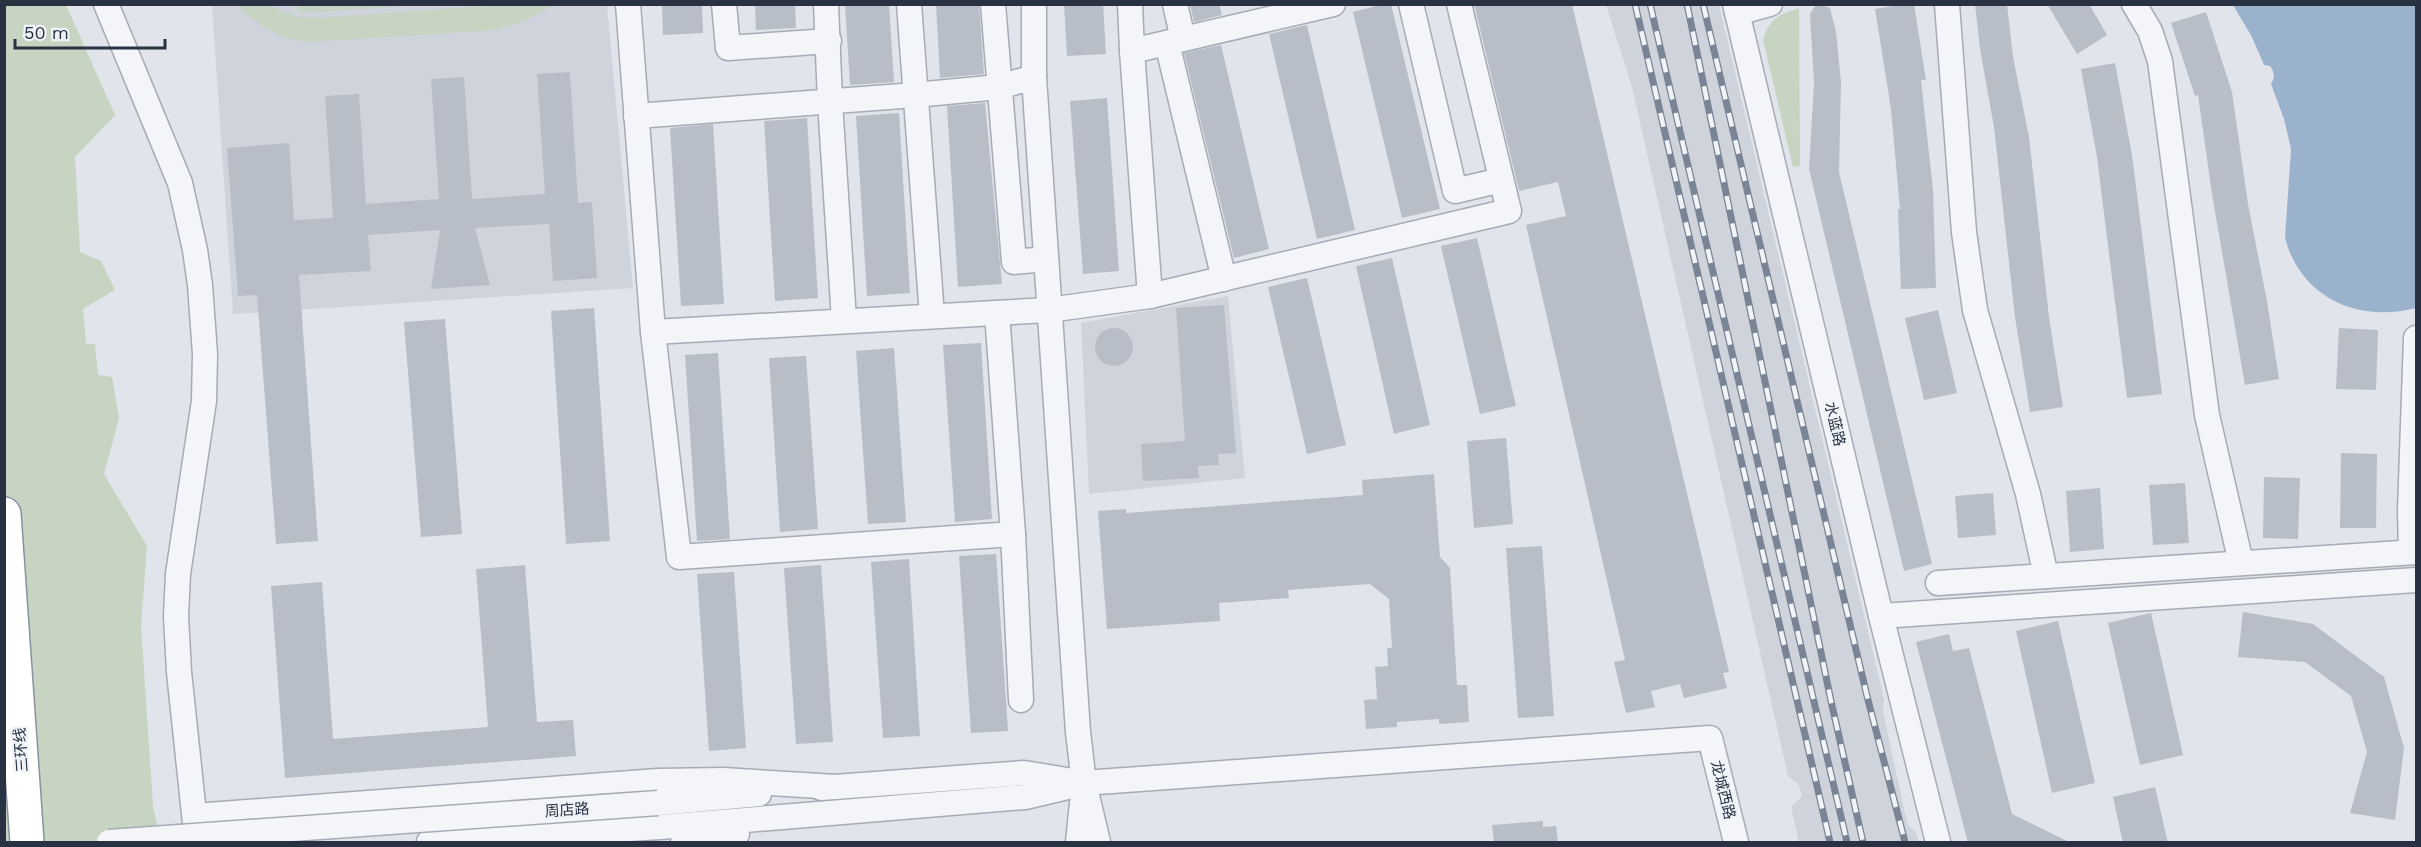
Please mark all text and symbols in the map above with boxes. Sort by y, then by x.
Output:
scale bar [15,12,165,50]
text: 50 m [24,22,69,43]
street label: 水蓝路 [1821,400,1849,448]
street label: 三环线 [10,727,32,773]
street label: 龙城西路 [1707,759,1739,821]
street label: 周店路 [544,799,590,821]

